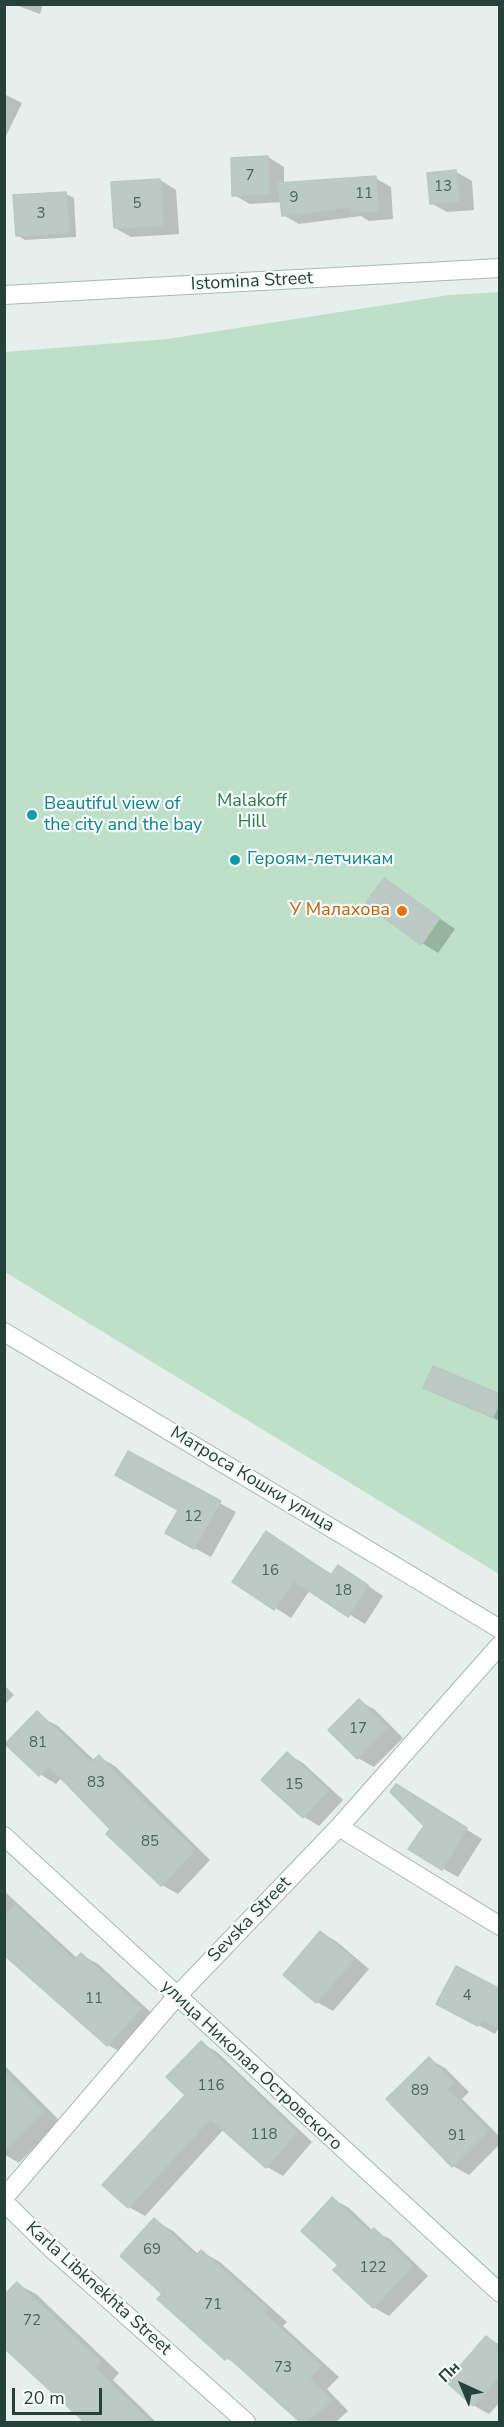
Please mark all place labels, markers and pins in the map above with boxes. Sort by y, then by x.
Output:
place label: Beautiful view of the city and the bay [44,794,202,836]
marker: Beautiful view of the city and the bay [25,808,39,822]
place label: Героям-летчикам [247,849,393,871]
marker: Героям-летчикам [228,853,242,867]
place label: У Малахова [289,900,390,922]
marker: У Малахова [395,904,409,918]

